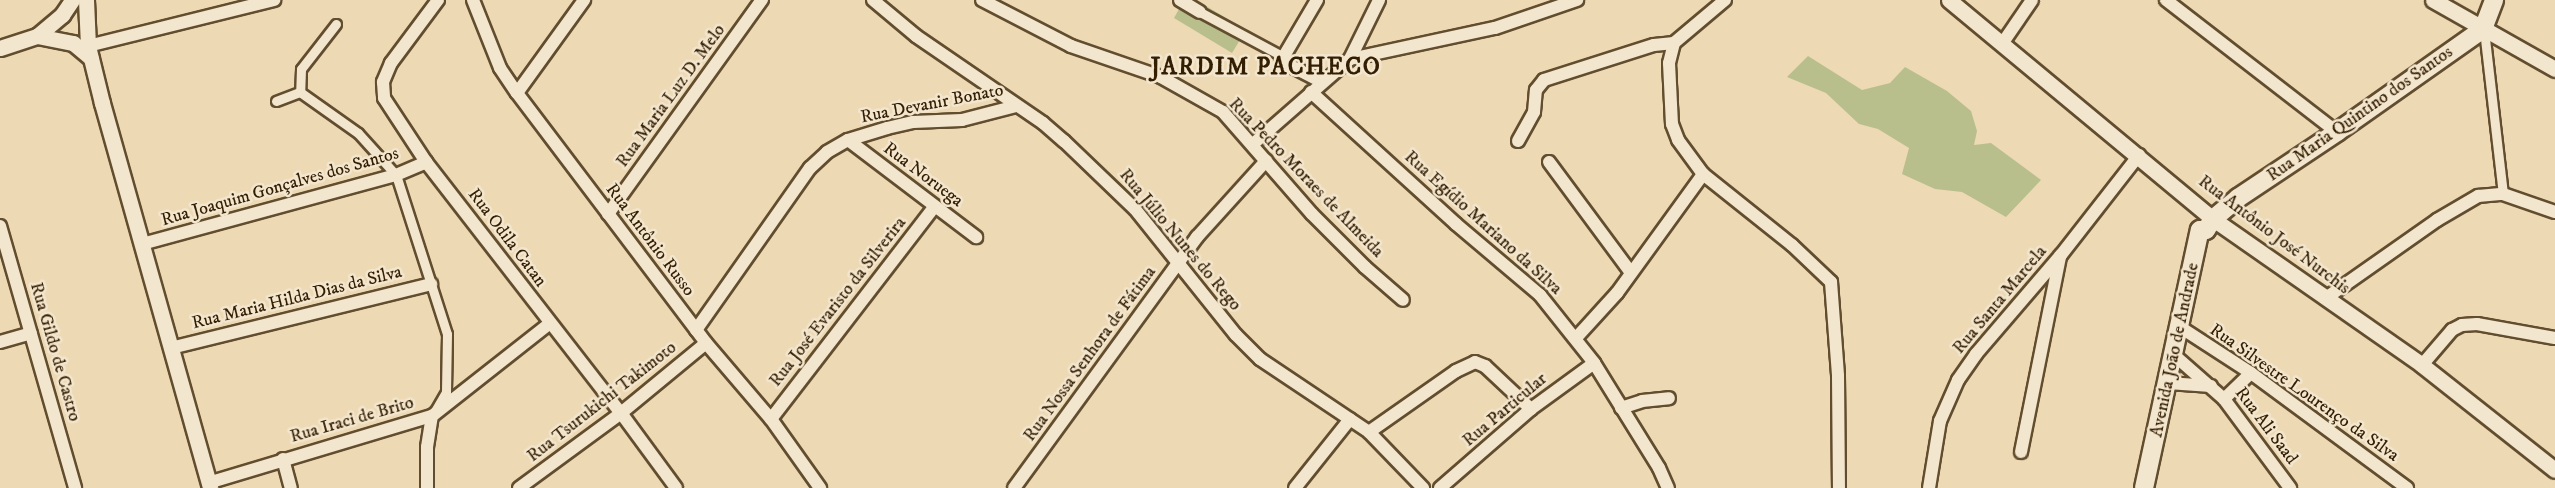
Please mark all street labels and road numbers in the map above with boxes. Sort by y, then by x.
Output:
street label: Rua Maria Luz D. Melo [612,20,730,172]
street label: Rua Maria Quintino dos Santos [2263,41,2457,187]
street label: Rua Devanir Bonato [859,80,1005,128]
street label: Rua Pedro Moraes de Almeida [1224,94,1388,262]
street label: Rua Noruega [879,138,967,212]
street label: Rua Joaquim Gonçalves dos Santos [159,143,401,231]
street label: Rua Egídio Mariano da Silva [1400,146,1566,300]
street label: Rua Júlio Nunes do Rego [1114,165,1246,315]
street label: Rua Antônio José Nurchis [2194,171,2354,299]
street label: Rua Antônio Russo [601,179,699,301]
street label: Rua Odila Catan [463,184,551,292]
street label: Rua José Evaristo da Silverira [765,213,911,391]
street label: Rua Santa Marcela [1948,241,2052,359]
street label: Rua Maria Hilda Dias da Silva [190,261,404,335]
street label: Avenida João de Andrade [2146,261,2204,439]
street label: Rua Nossa Senhora de Fátima [1019,262,1161,446]
street label: Rua Gildo de Castro [25,280,85,424]
street label: Rua Silvestre Lourenço da Silva [2205,319,2403,467]
street label: Rua Tsurukichi Takimoto [523,337,681,467]
street label: Rua Particular [1458,368,1552,452]
street label: Rua Ali Saad [2230,383,2302,469]
street label: Rua Iraci de Brito [288,392,416,448]

